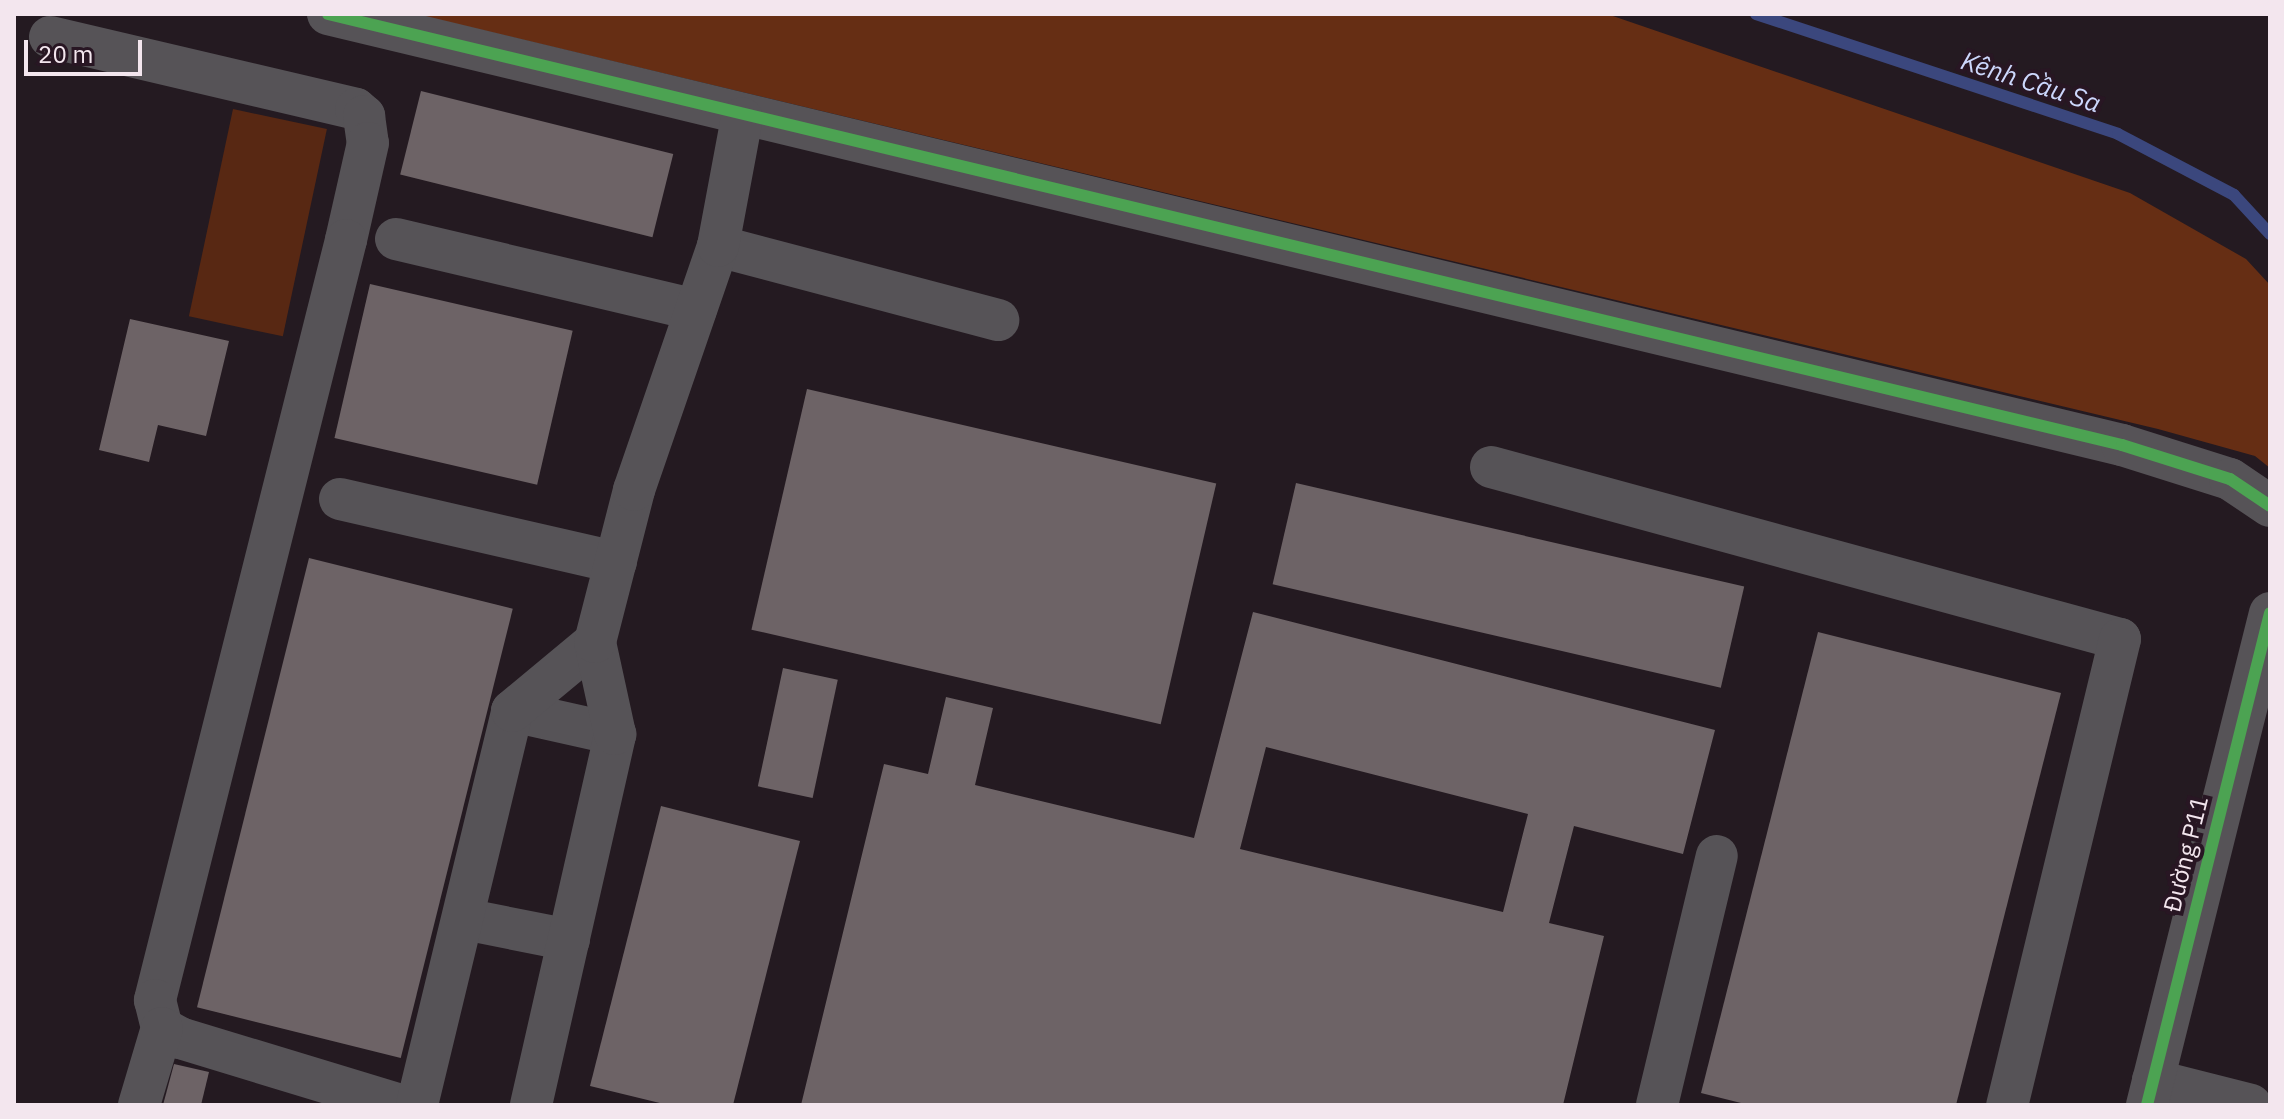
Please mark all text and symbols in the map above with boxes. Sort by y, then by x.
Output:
scale bar [28,24,146,74]
text: 20 m [38,38,93,70]
water label: Kênh Cầu Sa [1957,45,2105,119]
street label: Đường P11 [2158,793,2214,915]

